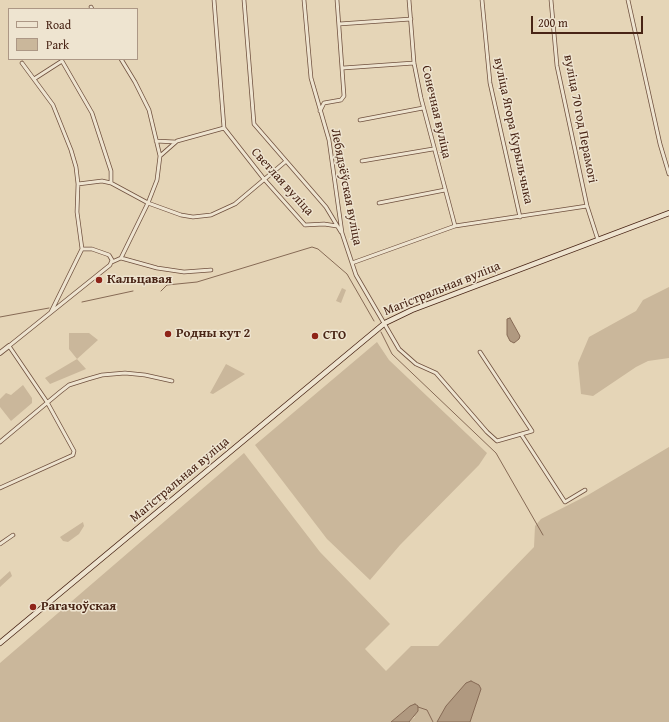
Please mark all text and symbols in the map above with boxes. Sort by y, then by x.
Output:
legend [8,8,138,60]
scale bar [533,8,645,34]
text: 200 m [538,14,568,31]
text: Road [46,16,71,33]
text: Park [46,36,69,53]
street label: вуліца 70 год Перамогі [560,54,600,184]
street label: вуліца Ягора Курыльчыка [490,56,536,206]
street label: Сонечная вуліца [418,64,454,160]
street label: Лебядзёўская вуліца [327,127,365,247]
street label: Светлая вуліца [247,145,317,219]
street label: Магістральная вуліца [381,258,503,320]
place label: Кальцавая [107,272,172,288]
marker: Кальцавая [94,275,104,285]
place label: Родны кут 2 [176,326,250,342]
place label: СТО [323,328,346,344]
marker: Родны кут 2 [163,329,173,339]
marker: СТО [310,331,320,341]
street label: Магістральная вуліца [127,434,233,526]
place label: Рагачоўская [41,599,116,615]
marker: Рагачоўская [28,602,38,612]

